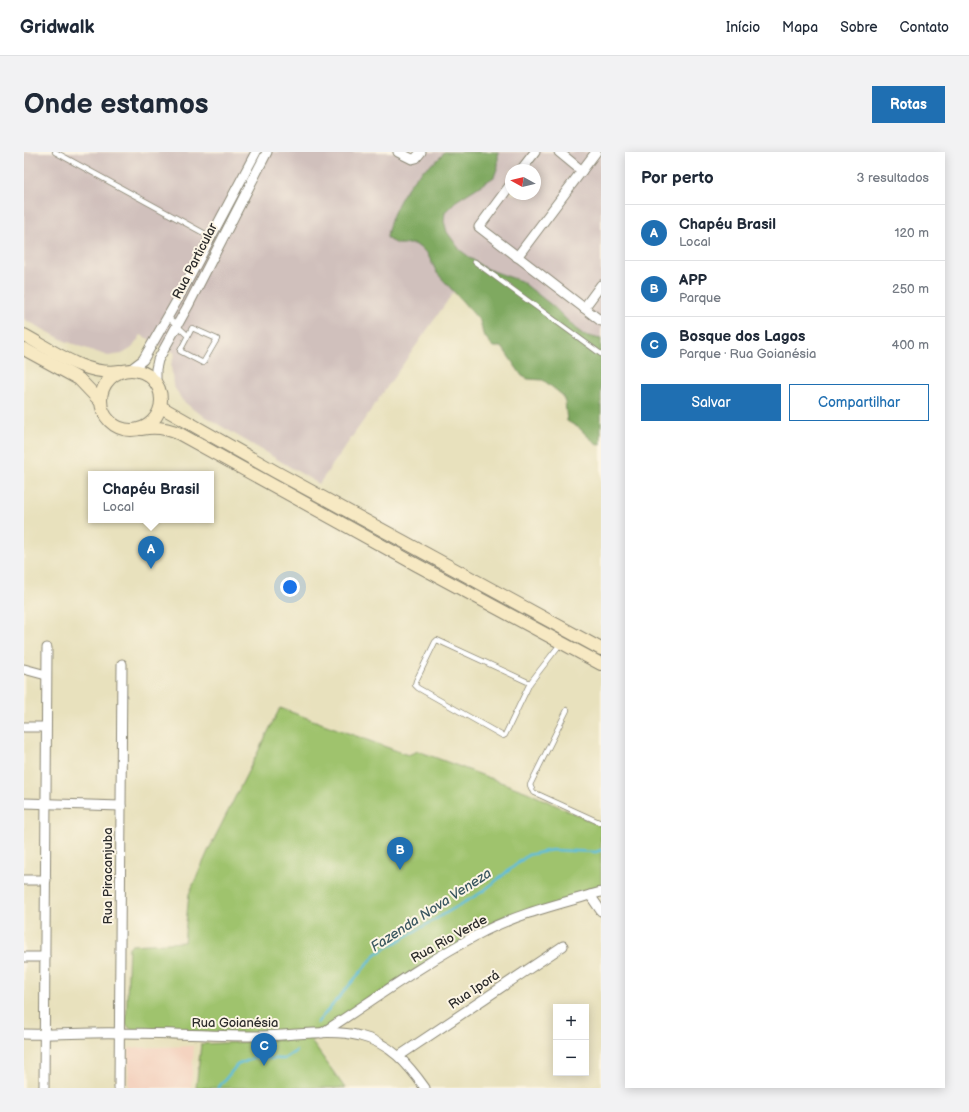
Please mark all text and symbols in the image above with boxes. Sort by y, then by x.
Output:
text: Gridwalk [20,16,95,39]
text: Início [726,19,760,36]
text: Mapa [782,19,818,36]
text: Sobre [840,19,878,36]
text: Contato [900,19,949,36]
button: Rotas [872,86,945,123]
text: Onde estamos [24,88,209,121]
north arrow [505,164,541,200]
text: Por perto [641,168,714,188]
text: 3 resultados [857,170,929,186]
text: Chapéu Brasil [679,215,776,234]
street label: Rua Particular [169,220,221,302]
text: A [650,225,658,241]
text: 120 m [894,225,929,241]
text: Local [679,234,711,250]
text: APP [679,271,707,290]
text: B [649,281,659,297]
text: 250 m [892,281,929,297]
text: Parque [679,290,721,306]
text: Bosque dos Lagos [679,327,805,346]
text: C [649,337,659,353]
text: 400 m [892,337,929,353]
text: Parque · Rua Goianésia [679,346,816,362]
button: Salvar [641,384,781,421]
button: Compartilhar [789,384,929,421]
popup [88,471,214,523]
text: Chapéu Brasil [102,480,200,499]
text: Local [102,499,134,515]
pin: A [138,536,164,569]
your location [280,577,300,597]
street label: Rua Piracanjuba [100,828,116,924]
pin: B [387,837,413,870]
water label: Fazenda Nova Veneza [367,865,495,955]
street label: Rua Rio Verde [408,911,490,966]
street label: Rua Iporá [445,967,503,1013]
map controls [553,1004,589,1076]
button: + [553,1004,589,1040]
street label: Rua Goianésia [192,1015,278,1031]
pin: C [251,1033,277,1066]
button: − [553,1040,589,1076]

